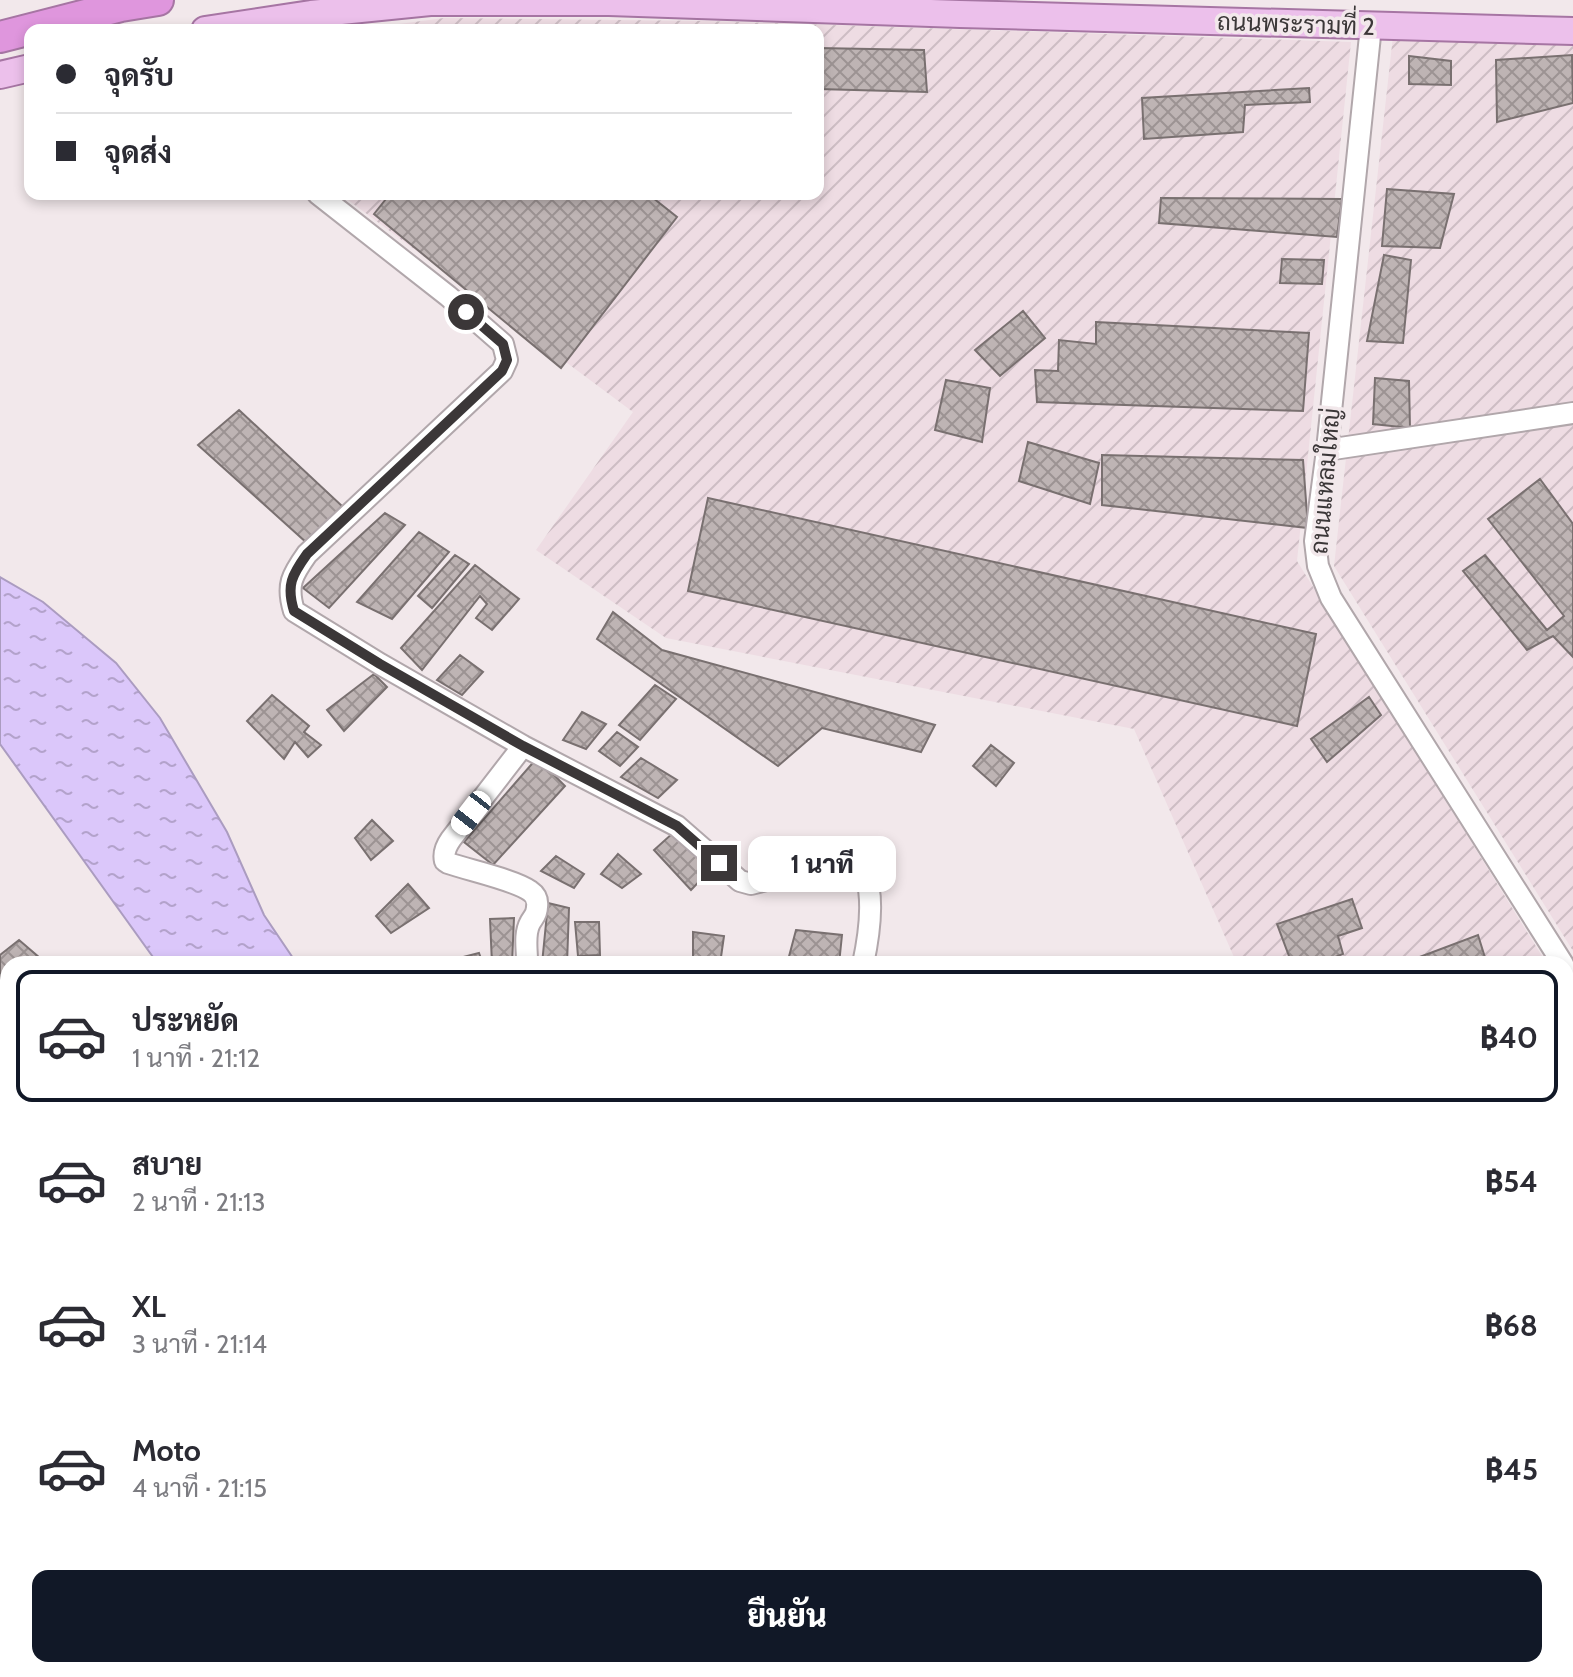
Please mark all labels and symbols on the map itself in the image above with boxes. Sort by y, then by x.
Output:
street label: ถนนพระรามที่ 2 [1217,1,1376,41]
route start [448,294,484,330]
street label: ถนนแหลมใหญ่ [1303,407,1346,555]
car [447,787,495,839]
callout: 1 นาที [747,835,895,891]
route end [701,845,737,881]

